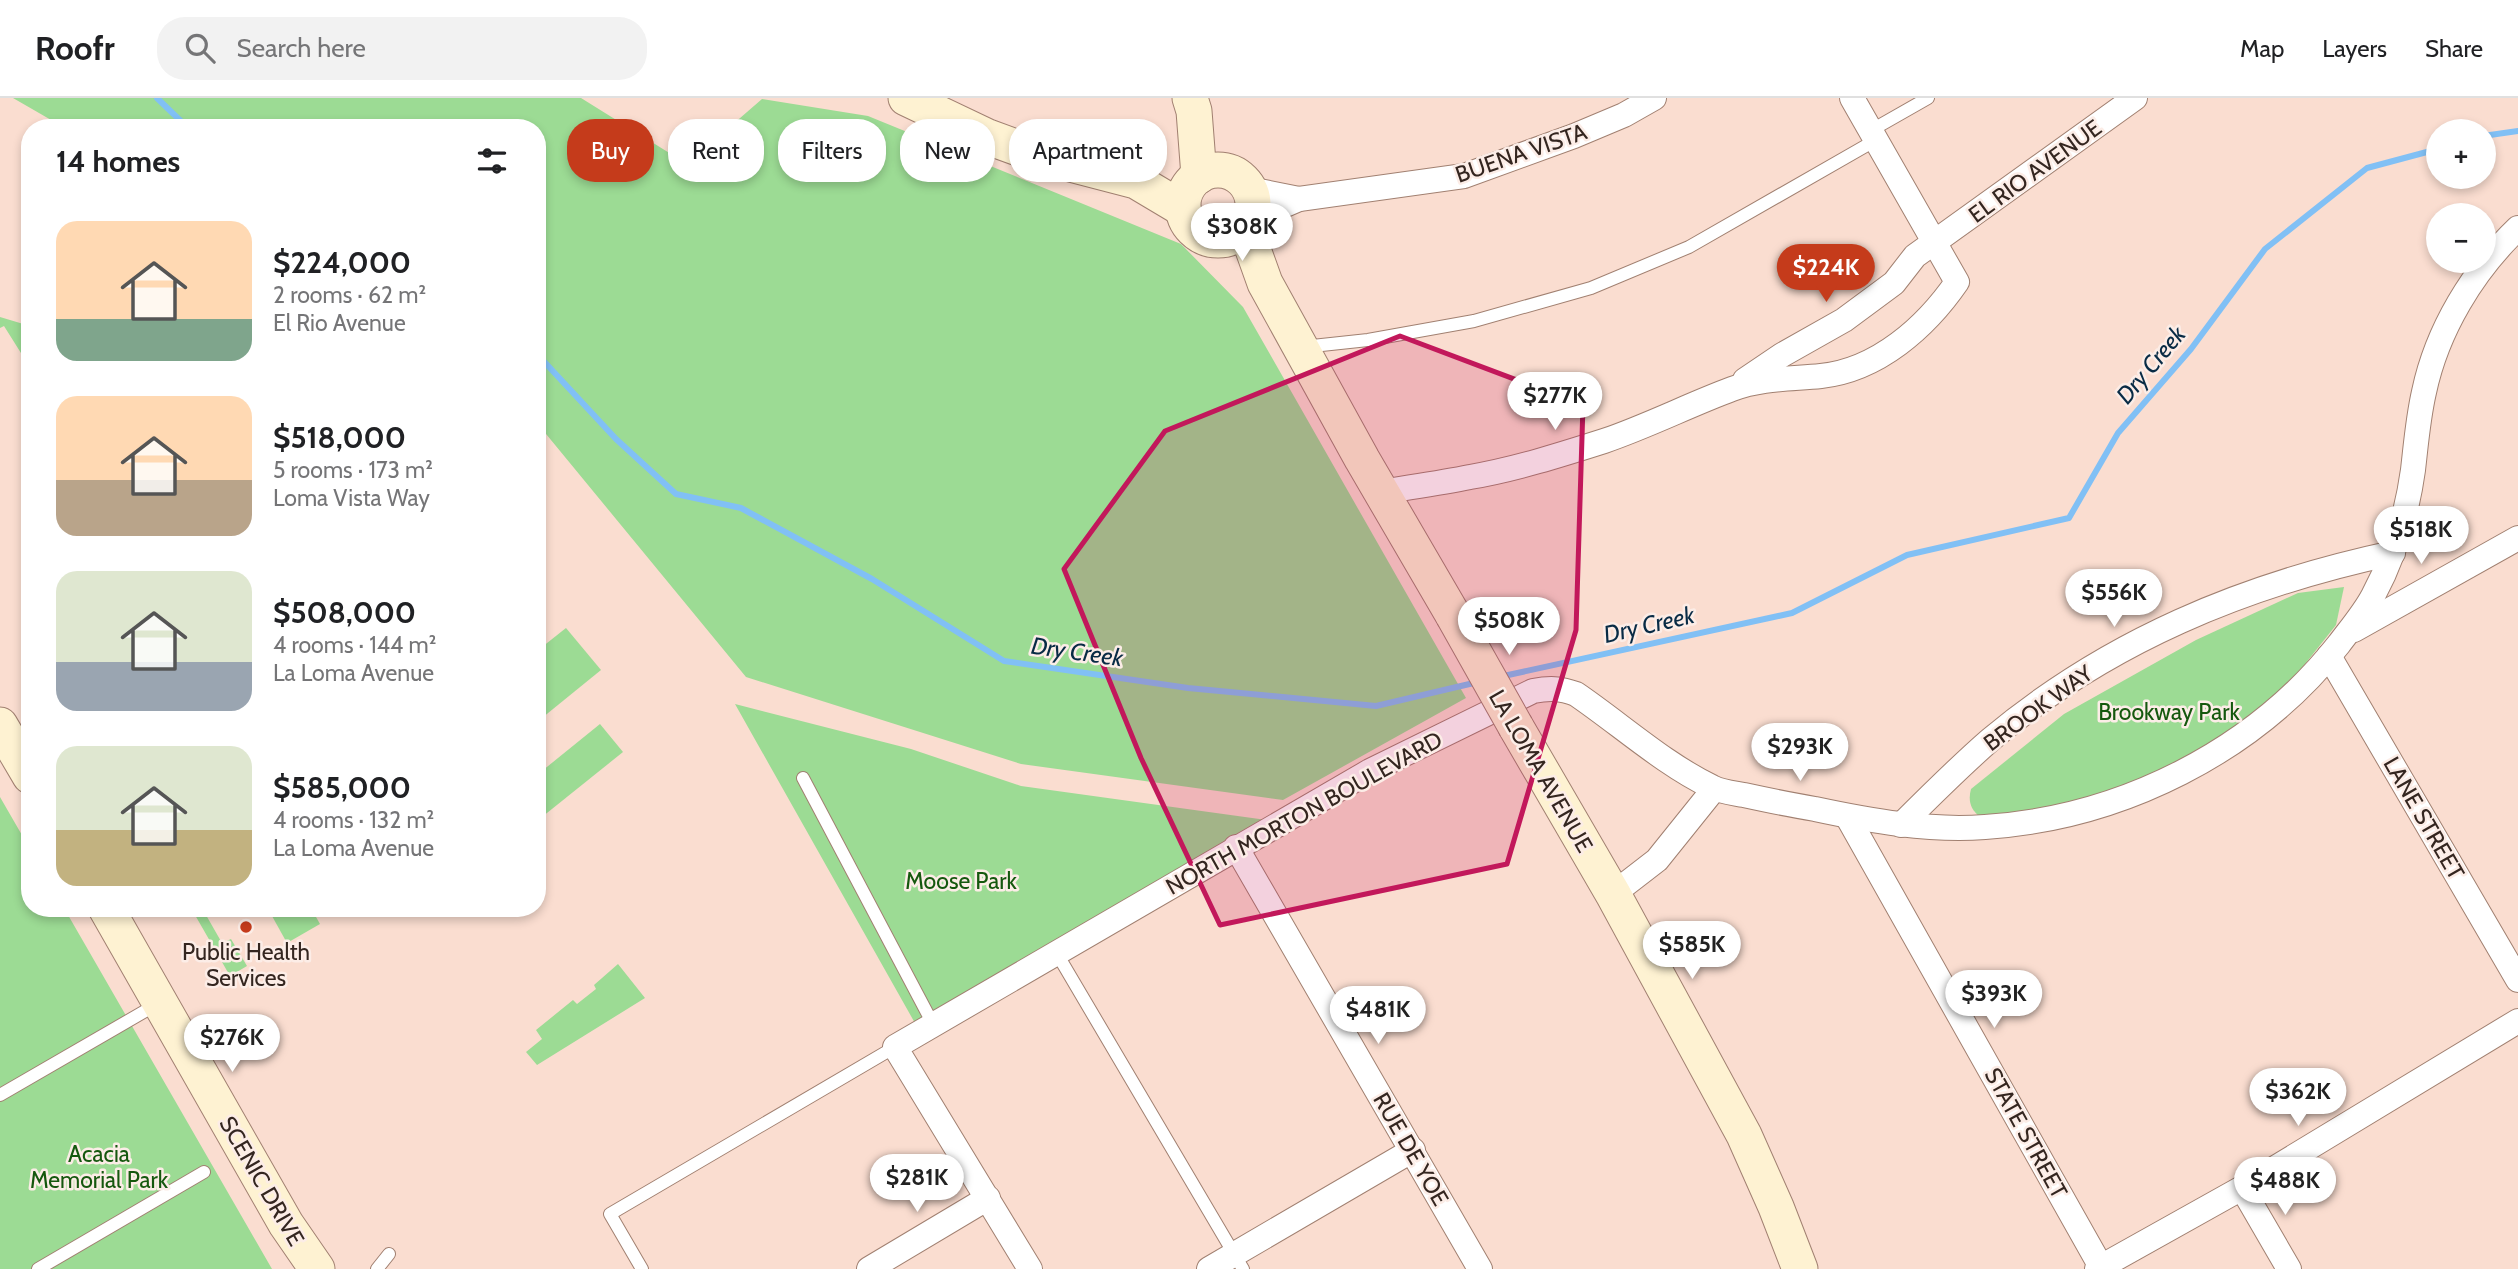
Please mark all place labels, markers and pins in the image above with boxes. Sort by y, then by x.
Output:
pin: $308K [1193,204,1291,263]
pin: $224K [1777,244,1875,304]
pin: $277K [1506,372,1604,432]
pin: $518K [2372,506,2470,566]
pin: $556K [2065,570,2163,629]
pin: $508K [1460,598,1558,657]
pin: $293K [1751,724,1849,783]
marker: Public Health Services [238,919,254,935]
pin: $585K [1643,922,1741,981]
place label: Public Health Services [182,938,310,992]
pin: $393K [1945,970,2043,1030]
pin: $481K [1329,986,1427,1046]
pin: $276K [183,1014,281,1074]
pin: $362K [2249,1068,2347,1128]
pin: $281K [868,1154,966,1214]
pin: $488K [2236,1158,2334,1217]

